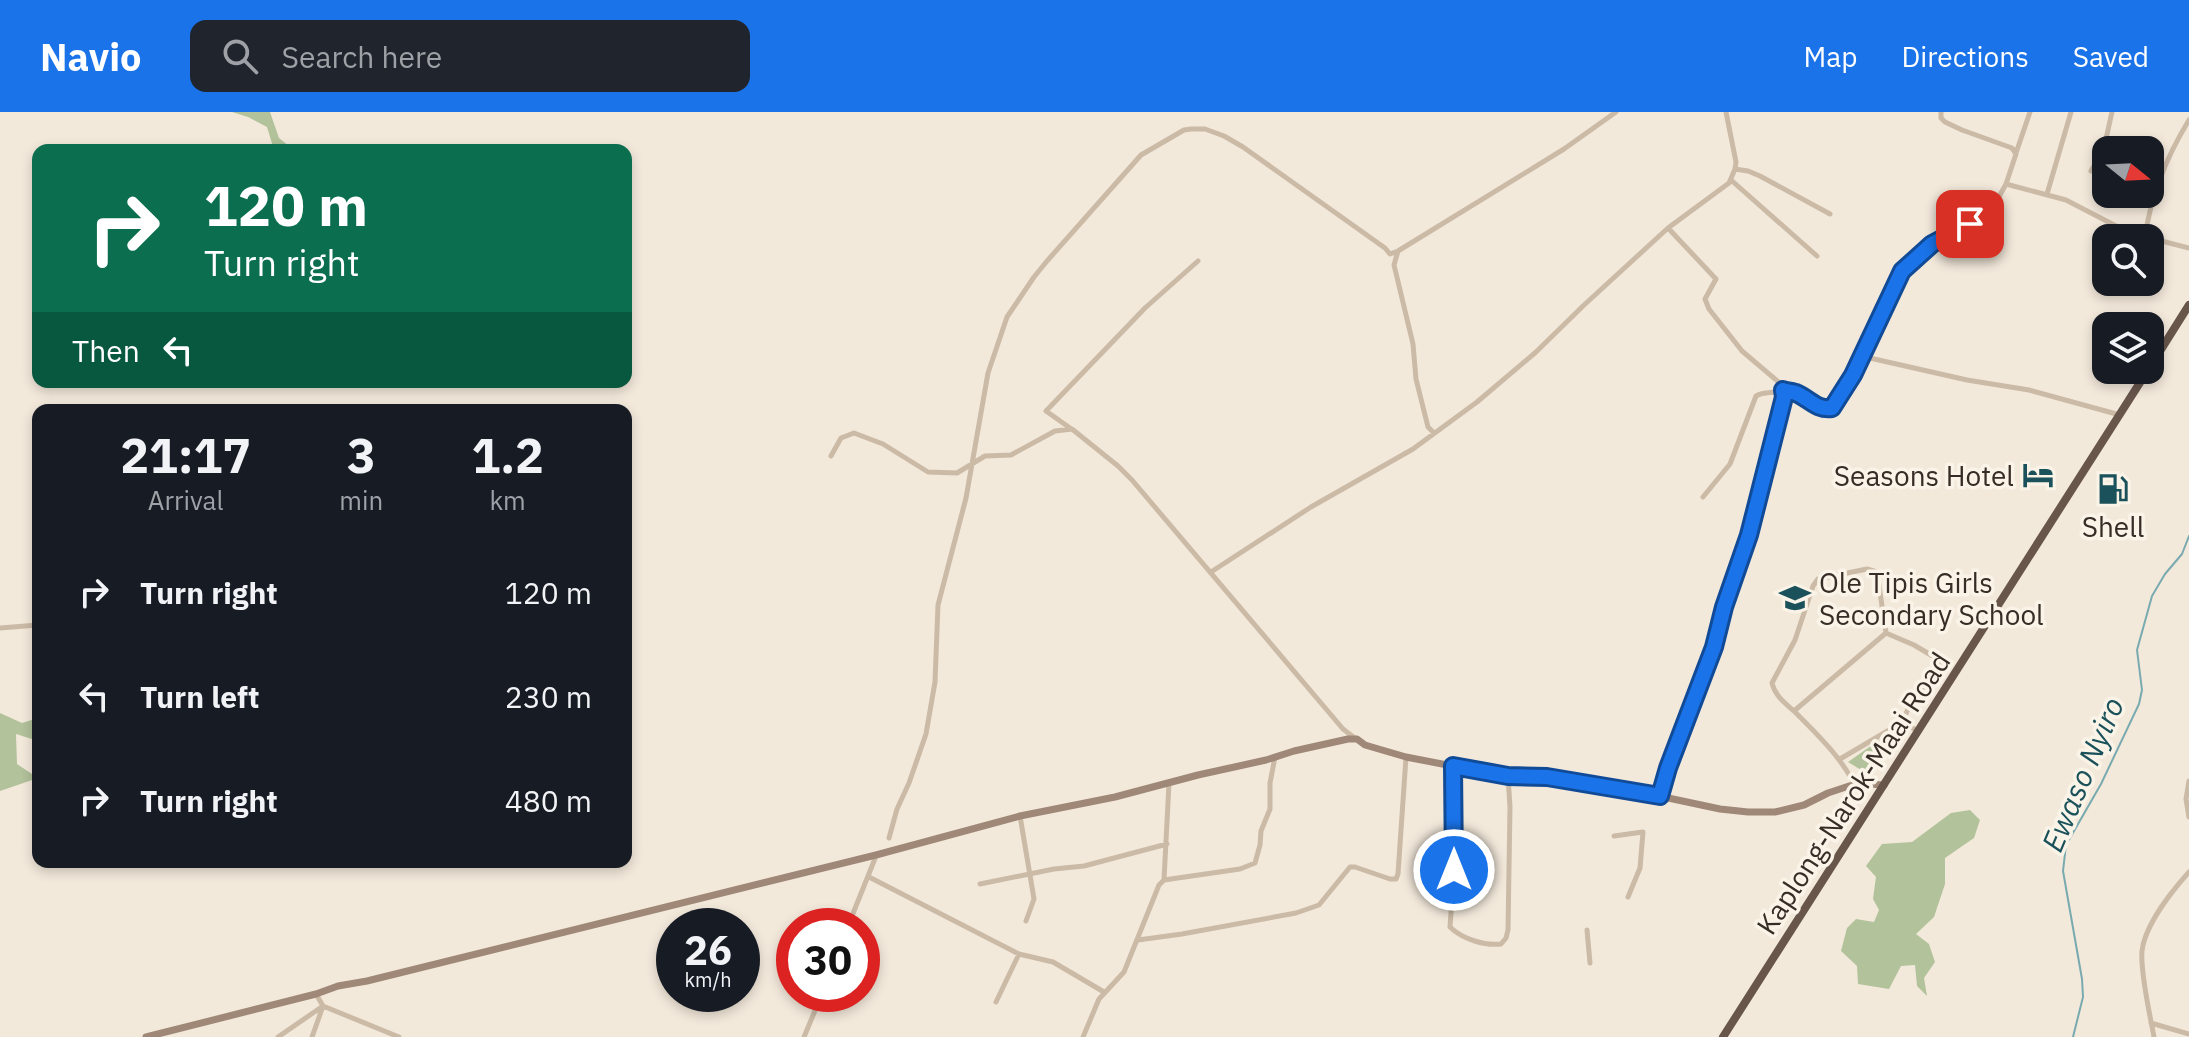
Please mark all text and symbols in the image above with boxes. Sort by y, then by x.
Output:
search box [190,20,750,92]
text: Navio [40,32,142,81]
icon: search [218,34,262,78]
text: Search here [282,37,442,76]
text: Map [1803,38,1857,75]
text: Directions [1901,38,2029,75]
text: Saved [2073,38,2149,75]
north arrow [2092,136,2164,208]
map controls [2092,136,2164,384]
text: 120 m [204,169,368,241]
icon: right [72,176,176,280]
pin [1936,190,2004,258]
icon: arrive [1948,202,1992,246]
button: search [2092,224,2164,296]
text: Turn right [204,239,360,286]
button: layers [2092,312,2164,384]
icon: left [156,328,200,372]
text: Then [72,331,140,370]
text: 21:17 [120,424,251,486]
text: 3 [347,424,376,486]
text: 1.2 [471,424,544,486]
place label: Seasons Hotel [1834,457,2014,494]
hotel icon: Seasons Hotel [2021,458,2055,492]
fuel station icon: Shell [2096,472,2130,506]
text: Arrival [148,483,224,517]
text: min [339,483,383,517]
text: km [489,483,526,517]
place label: Shell [2082,508,2144,545]
place label: Ole Tipis Girls Secondary School [1819,564,2044,633]
icon: right [72,570,116,614]
text: Turn right [140,573,278,612]
text: 120 m [505,573,592,612]
school or university icon: Ole Tipis Girls Secondary School [1778,581,1812,615]
street label: Kaplong-Narok-Maai Road [1748,645,1958,941]
icon: left [72,674,116,718]
text: Turn left [140,677,259,716]
text: 230 m [505,677,592,716]
water label: Ewaso Nyiro [2032,691,2132,857]
icon: right [72,778,116,822]
text: Turn right [140,781,278,820]
text: 480 m [505,781,592,820]
position arrow [1412,828,1496,912]
speed limit sign: 30 [776,908,880,1012]
text: 26 [684,924,732,976]
text: km/h [684,966,732,993]

